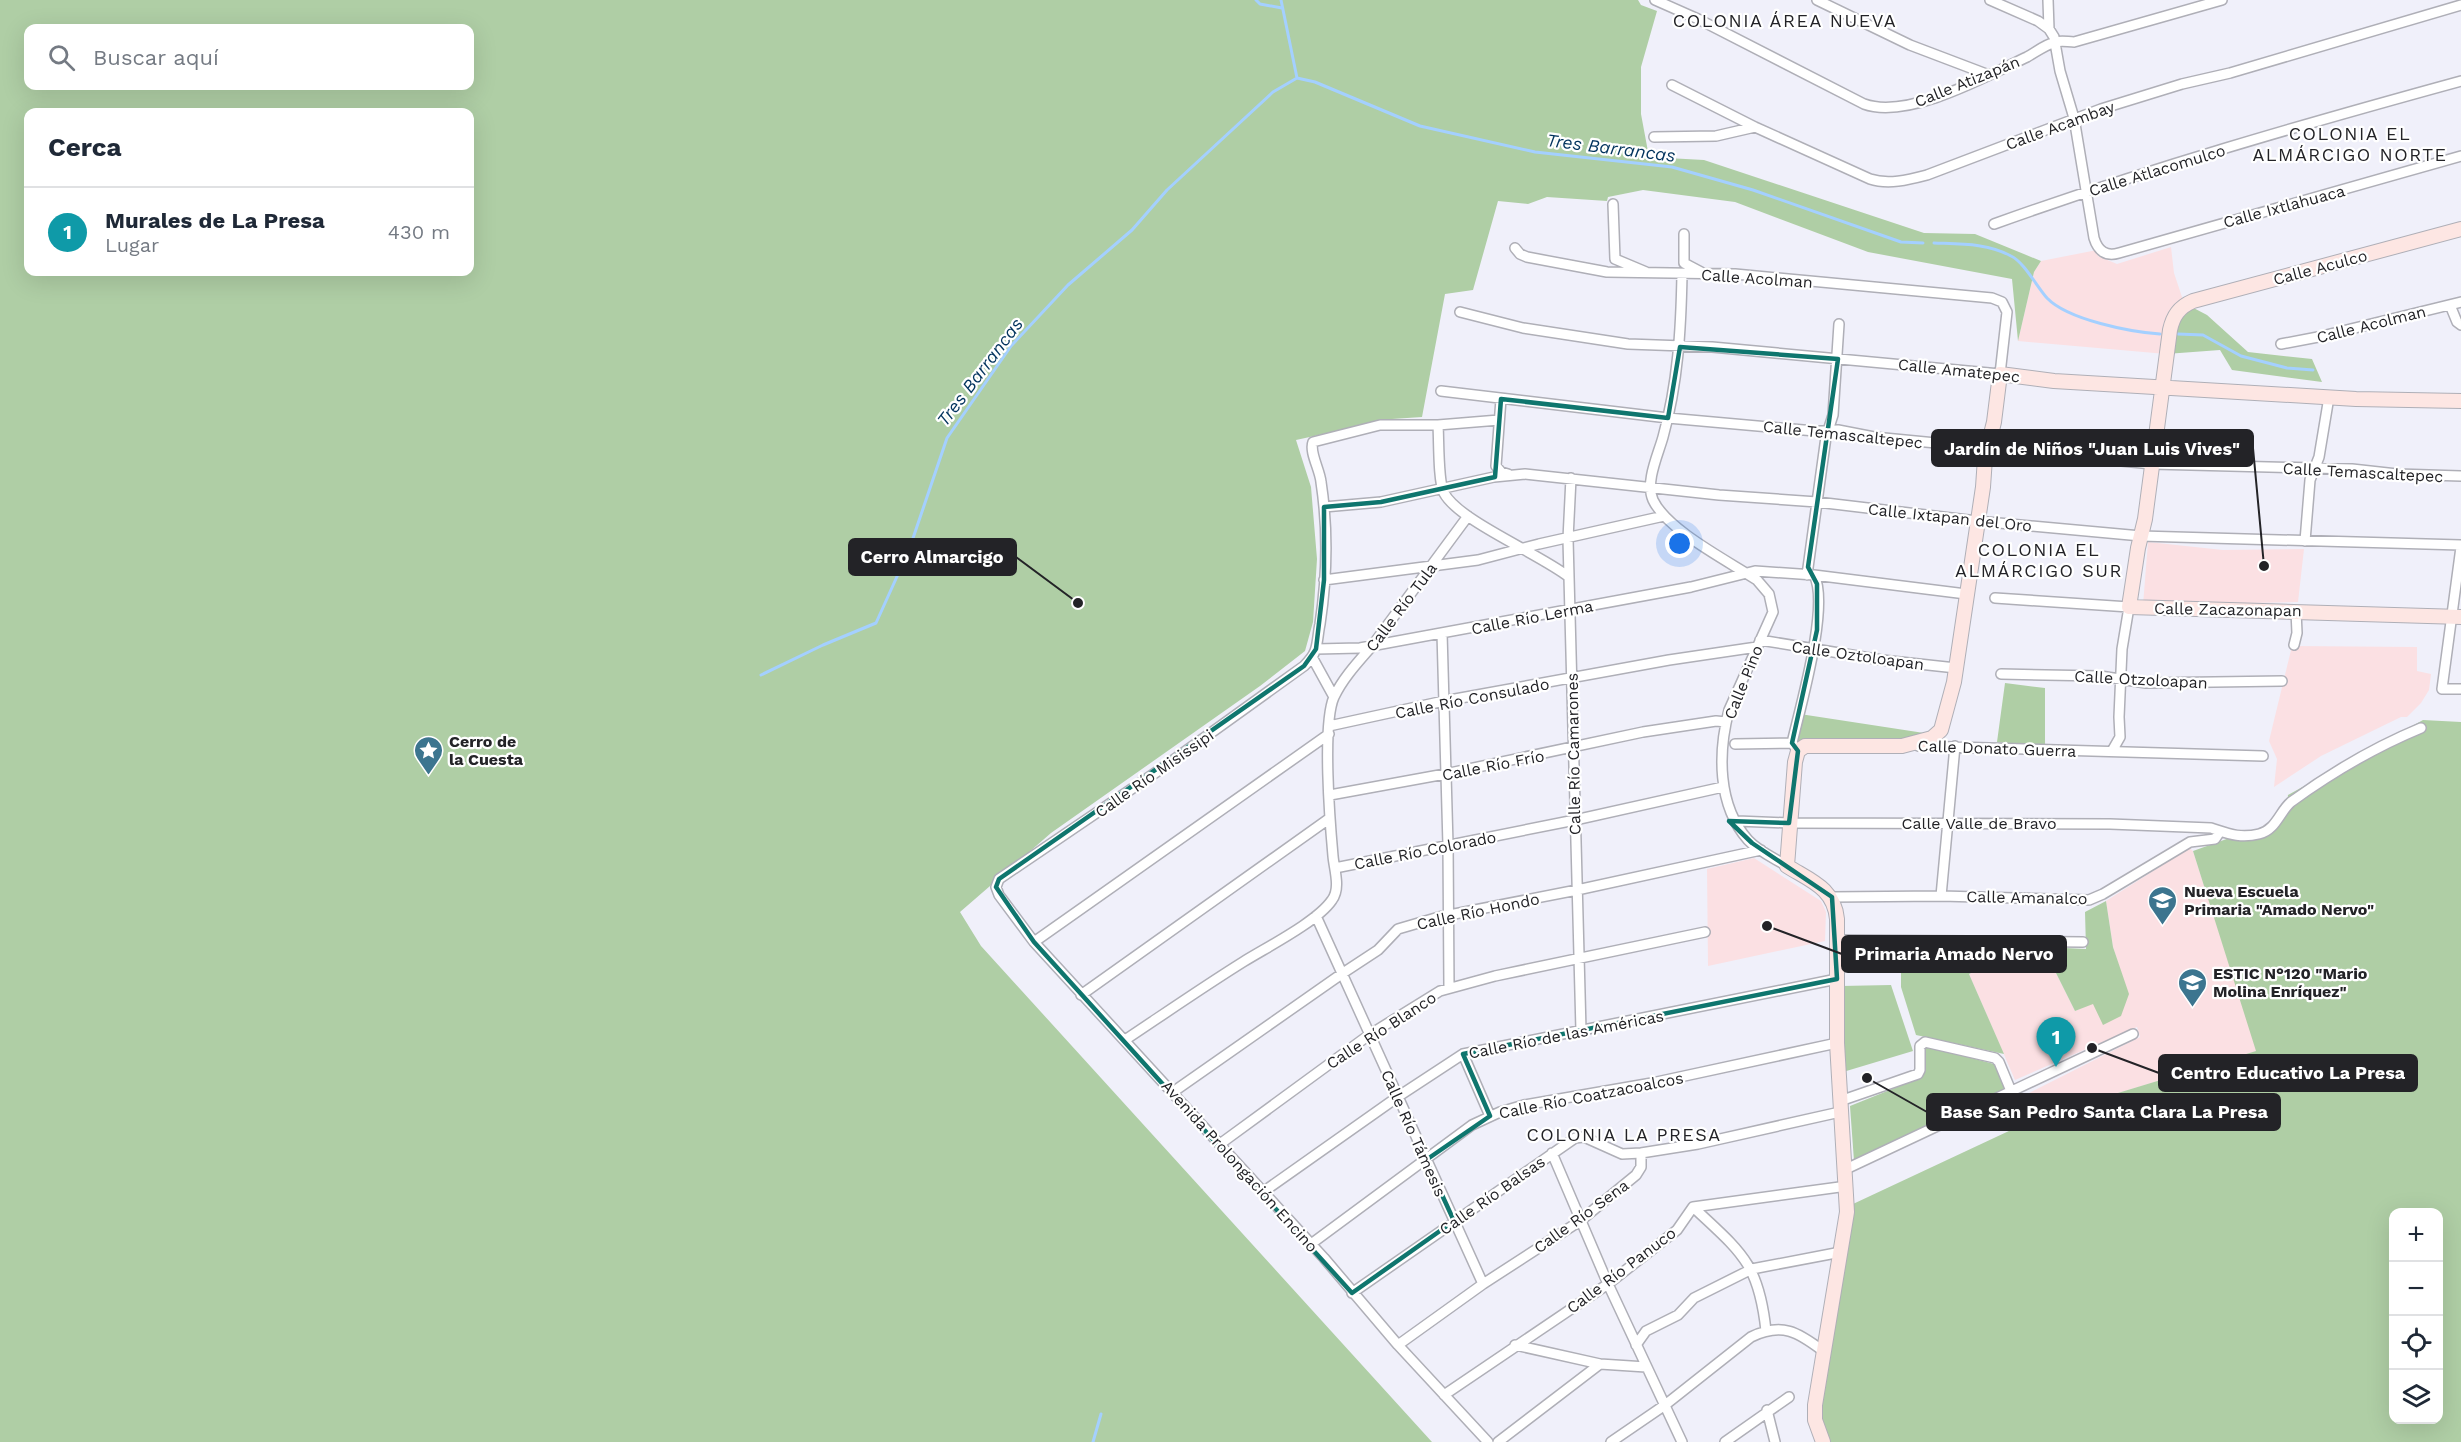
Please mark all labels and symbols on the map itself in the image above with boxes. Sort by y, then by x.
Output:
district label: COLONIA ÁREA NUEVA [1673,10,1897,31]
street label: Calle Atizapán [1912,52,2022,111]
street label: Calle Acambay [2003,97,2118,154]
district label: COLONIA EL ALMÁRCIGO NORTE [2252,123,2448,165]
water label: Tres Barrancas [1545,129,1677,166]
street label: Calle Atlacomulco [2087,141,2228,200]
street label: Calle Ixtlahuaca [2221,181,2347,232]
street label: Calle Aculco [2271,246,2369,289]
street label: Calle Acolman [1700,265,1813,292]
street label: Calle Acolman [2315,302,2428,347]
water label: Tres Barrancas [932,314,1027,430]
street label: Calle Amatepec [1897,355,2021,386]
street label: Calle Temascaltepec [1762,417,1924,452]
callout: Jardín de Niños "Juan Luis Vives" [1932,430,2253,466]
text: Jardín de Niños "Juan Luis Vives" [1944,438,2240,459]
street label: Calle Temascaltepec [2282,459,2444,486]
street label: Calle Ixtapan del Oro [1867,499,2033,536]
your location [1665,529,1694,558]
callout: Cerro Almarcigo [849,539,1016,575]
district label: COLONIA EL ALMÁRCIGO SUR [1955,539,2123,581]
text: Cerro Almarcigo [861,546,1004,567]
street label: Calle Río Tula [1362,559,1441,656]
street label: Calle Río Lerma [1470,596,1595,639]
street label: Calle Zacazonapan [2154,599,2302,620]
street label: Calle Oztoloapan [1790,637,1925,674]
street label: Calle Pino [1720,642,1767,722]
street label: Calle Otzoloapan [2074,667,2208,692]
street label: Calle Río Camarones [1563,673,1584,835]
street label: Calle Río Consulado [1393,674,1551,723]
street label: Calle Río Misissipi [1091,725,1217,821]
place label: Cerro de la Cuesta [449,732,524,769]
place icon: Cerro de la Cuesta [412,734,444,776]
street label: Calle Donato Guerra [1917,736,2077,761]
street label: Calle Río Frío [1440,746,1546,785]
street label: Calle Valle de Bravo [1901,814,2057,833]
street label: Calle Río Colorado [1352,827,1498,874]
place label: Nueva Escuela Primaria "Amado Nervo" [2184,882,2374,919]
school or university icon: Nueva Escuela Primaria "Amado Nervo" [2147,884,2179,926]
street label: Calle Amanalco [1966,887,2088,908]
street label: Calle Río Hondo [1415,889,1541,934]
callout: Primaria Amado Nervo [1842,936,2066,972]
text: Primaria Amado Nervo [1854,943,2054,964]
place label: ESTIC N°120 "Mario Molina Enríquez" [2213,964,2368,1001]
school or university icon: ESTIC N°120 "Mario Molina Enríquez" [2176,966,2208,1008]
street label: Calle Río Blanco [1323,988,1440,1073]
street label: Calle Río de las Américas [1467,1006,1665,1063]
pin: 1 [2036,1018,2076,1067]
callout: Centro Educativo La Presa [2159,1055,2417,1091]
text: Centro Educativo La Presa [2171,1062,2406,1083]
street label: Calle Río Támesis [1377,1067,1450,1199]
street label: Calle Río Coatzacoalcos [1497,1068,1685,1123]
street label: Avenida Prolongación Encino [1157,1077,1322,1256]
callout: Base San Pedro Santa Clara La Presa [1927,1094,2280,1130]
text: Base San Pedro Santa Clara La Presa [1940,1101,2268,1122]
district label: COLONIA LA PRESA [1526,1124,1722,1145]
street label: Calle Río Balsas [1436,1152,1549,1239]
street label: Calle Río Sena [1530,1176,1633,1257]
street label: Calle Río Panuco [1563,1223,1680,1318]

